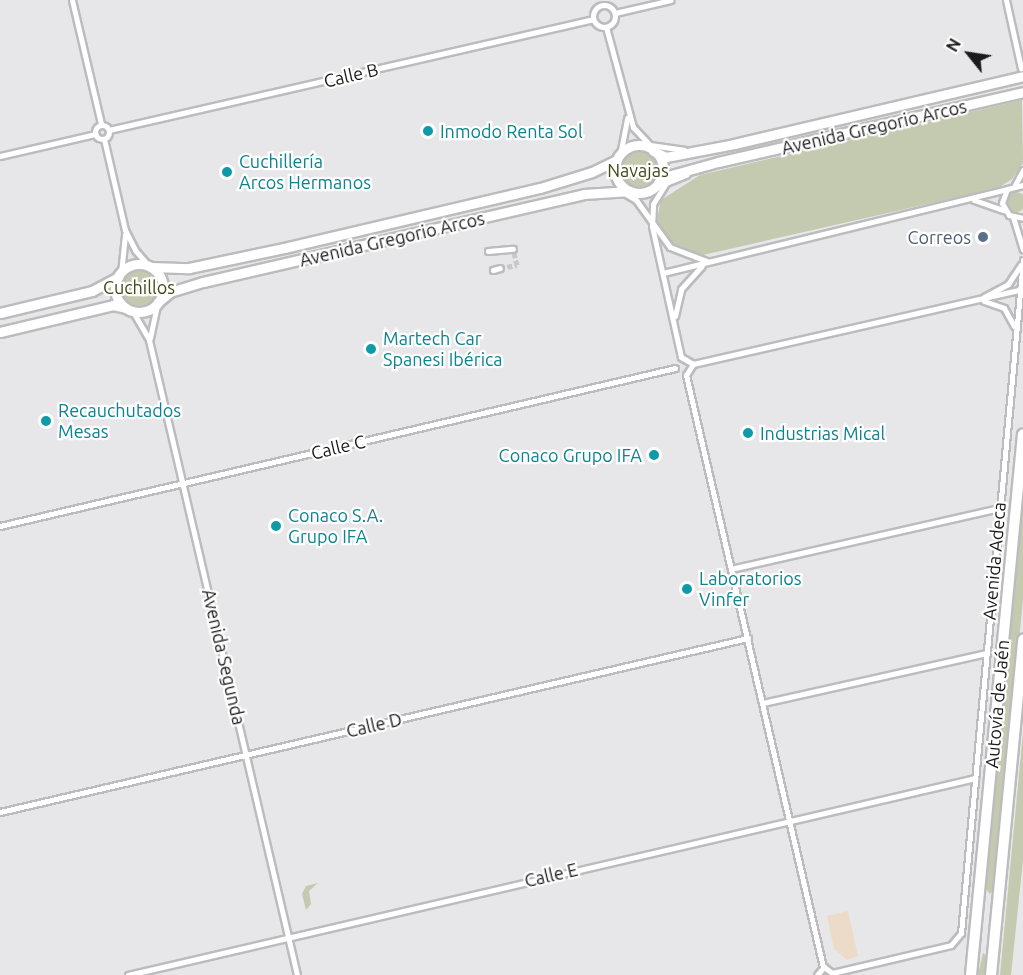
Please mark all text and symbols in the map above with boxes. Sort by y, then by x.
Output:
north arrow [939,24,999,84]
text: N [943,35,964,55]
street label: Calle B [322,58,380,92]
street label: Avenida Gregorio Arcos [779,95,969,159]
place label: Inmodo Renta Sol [440,120,583,142]
marker: Inmodo Renta Sol [421,124,435,138]
place label: Cuchillería Arcos Hermanos [239,151,371,194]
park label: Navajas [607,159,669,181]
marker: Cuchillería Arcos Hermanos [220,165,234,179]
street label: Avenida Gregorio Arcos [297,207,487,271]
place label: Correos [908,226,971,248]
marker: Correos [976,230,990,244]
park label: Cuchillos [103,276,175,298]
place label: Martech Car Spanesi Ibérica [383,328,503,370]
marker: Martech Car Spanesi Ibérica [364,342,378,356]
place label: Recauchutados Mesas [58,400,181,442]
marker: Recauchutados Mesas [39,414,53,428]
place label: Industrias Mical [760,422,885,444]
marker: Industrias Mical [741,426,755,440]
street label: Calle C [309,430,367,464]
place label: Conaco Grupo IFA [499,444,642,466]
marker: Conaco Grupo IFA [647,448,661,462]
street label: Avenida Adeca [978,501,1010,621]
place label: Conaco S.A. Grupo IFA [288,505,383,548]
marker: Conaco S.A. Grupo IFA [269,519,283,533]
place label: Laboratorios Vinfer [699,568,802,610]
marker: Laboratorios Vinfer [680,582,694,596]
street label: Avenida Segunda [198,587,250,727]
street label: Autovía de Jaén [981,639,1013,769]
street label: Calle D [344,708,404,742]
street label: Calle E [522,858,580,892]

